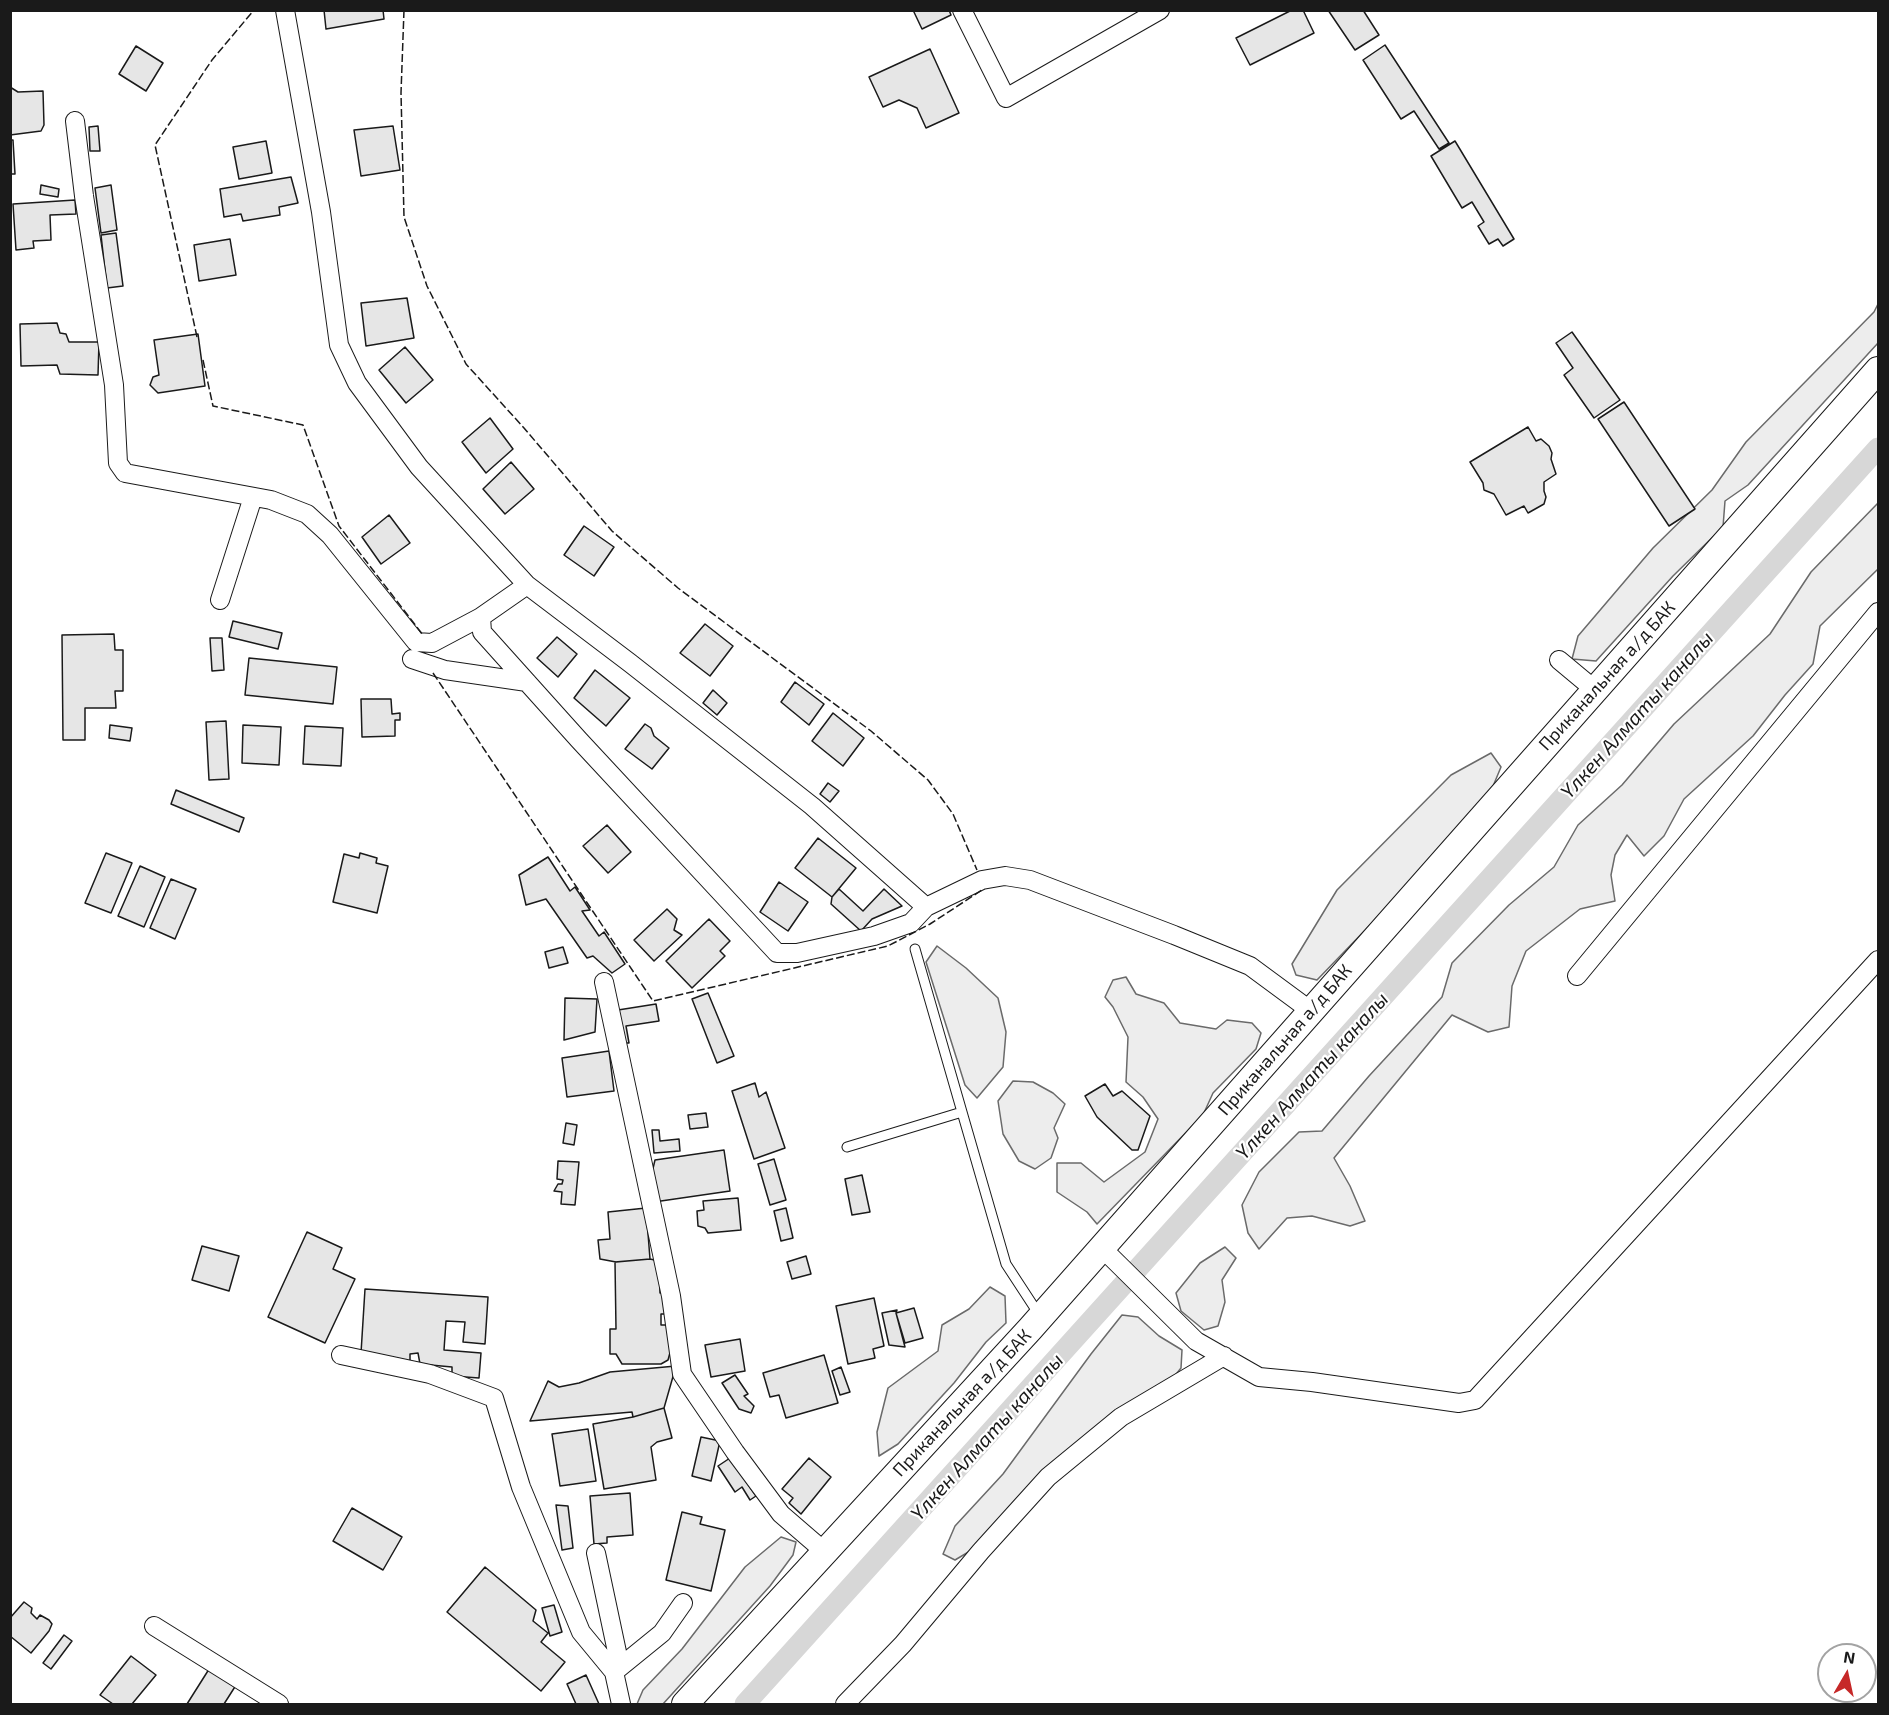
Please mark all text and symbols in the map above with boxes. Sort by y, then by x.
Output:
street label: Приканальная а/д БАК [1534,597,1680,755]
water label: Үлкен Алматы каналы [1556,626,1718,804]
street label: Приканальная а/д БАК [1213,960,1357,1120]
water label: Үлкен Алматы каналы [1231,987,1393,1165]
street label: Приканальная а/д БАК [888,1325,1036,1481]
water label: Үлкен Алматы каналы [906,1348,1068,1526]
north arrow [1817,1643,1877,1703]
text: N [1842,1646,1857,1667]

